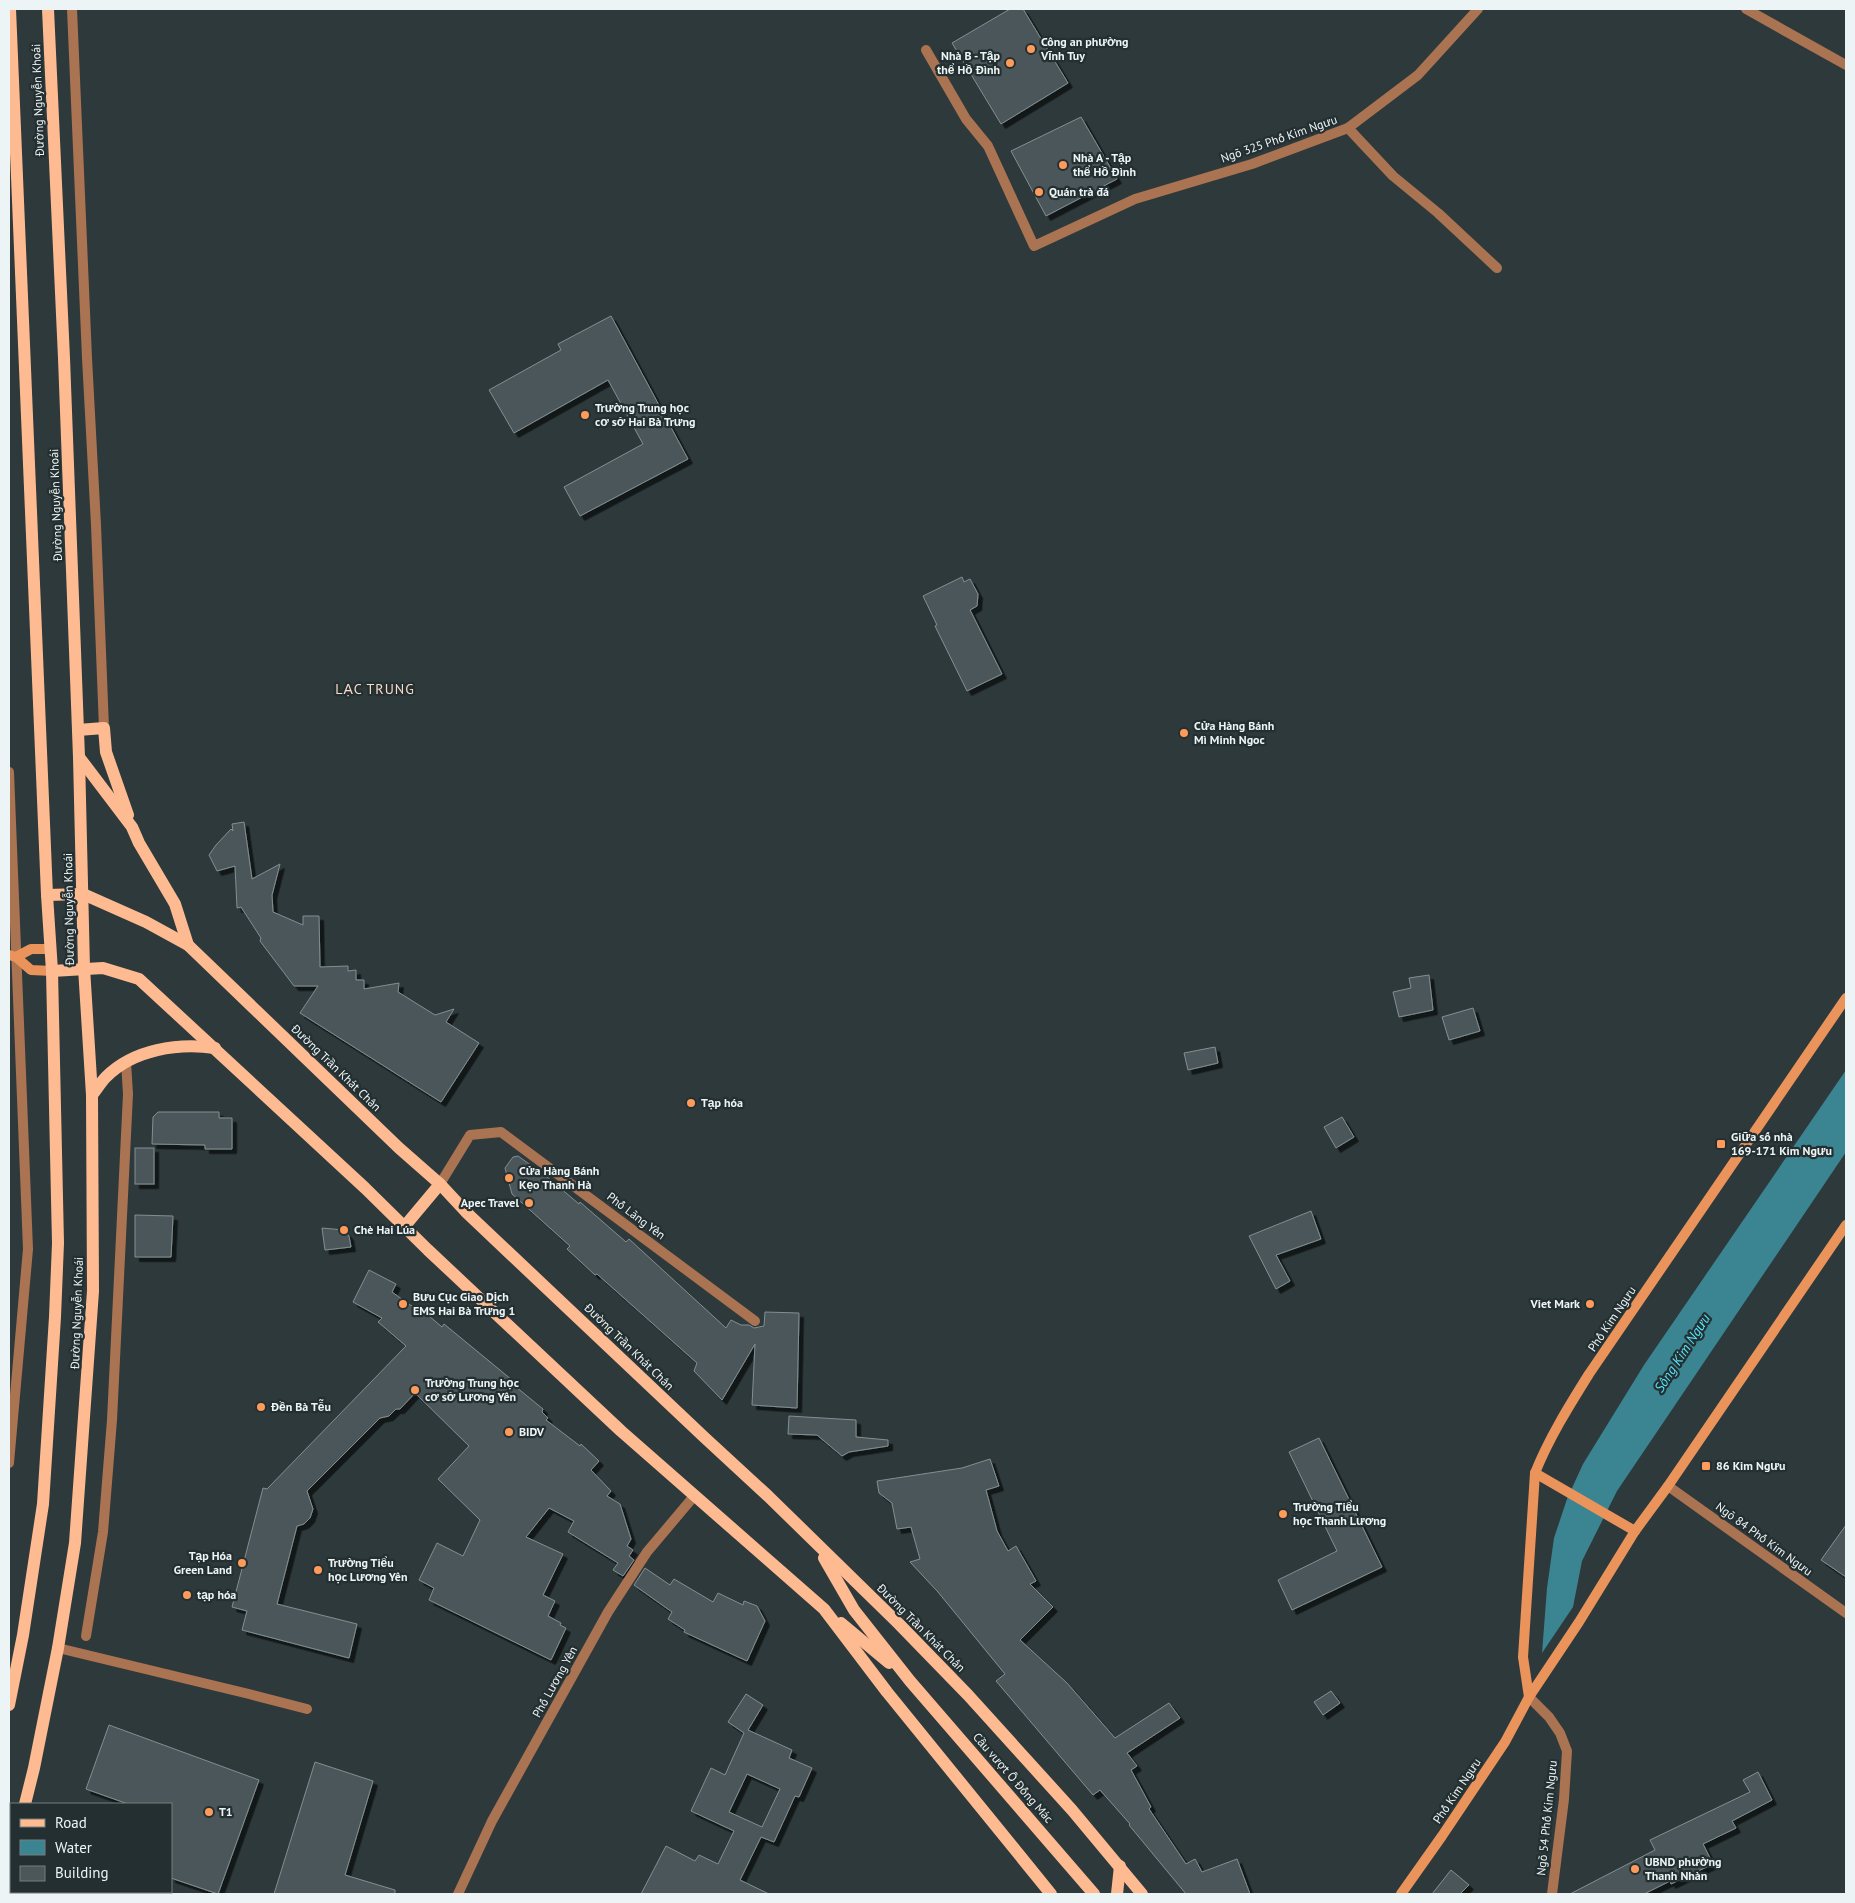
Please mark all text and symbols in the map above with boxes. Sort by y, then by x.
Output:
place label: Công an phường Vĩnh Tuy [1040,34,1128,63]
marker: Công an phường Vĩnh Tuy [1025,43,1037,55]
street label: Đường Nguyễn Khoái [28,44,47,158]
place label: Nhà B - Tập thể Hồ Đình [937,48,1001,77]
marker: Nhà B - Tập thể Hồ Đình [1004,57,1016,69]
street label: Ngõ 325 Phố Kim Ngưu [1219,112,1339,166]
place label: Nhà A - Tập thể Hồ Đình [1073,150,1136,179]
marker: Nhà A - Tập thể Hồ Đình [1057,159,1069,171]
place label: Quán trà đá [1049,184,1109,199]
marker: Quán trà đá [1033,186,1045,198]
place label: Trường Trung học cơ sở Hai Bà Trưng [595,400,696,429]
marker: Trường Trung học cơ sở Hai Bà Trưng [579,409,591,421]
street label: Đường Nguyễn Khoái [46,449,65,563]
district label: LẠC TRUNG [335,680,415,698]
place label: Cửa Hàng Bánh Mì Minh Ngoc [1194,718,1274,747]
marker: Cửa Hàng Bánh Mì Minh Ngoc [1178,727,1190,739]
street label: Đường Nguyễn Khoái [60,853,77,966]
street label: Đường Trần Khát Chân [288,1020,384,1114]
place label: Tạp hóa [701,1095,743,1110]
marker: Tạp hóa [685,1097,697,1109]
place label: Giữa số nhà 169-171 Kim Ngưu [1731,1129,1832,1158]
marker: Giữa số nhà 169-171 Kim Ngưu [1715,1138,1727,1150]
place label: Cửa Hàng Bánh Kẹo Thanh Hà [519,1163,599,1192]
marker: Cửa Hàng Bánh Kẹo Thanh Hà [503,1172,515,1184]
street label: Phố Lãng Yên [604,1189,668,1242]
place label: Apec Travel [461,1195,519,1210]
marker: Apec Travel [523,1197,535,1209]
place label: Chè Hai Lúa [354,1222,415,1237]
marker: Chè Hai Lúa [338,1224,350,1236]
street label: Đường Nguyễn Khoái [67,1256,86,1370]
street label: Phố Kim Ngưu [1584,1283,1639,1354]
place label: Bưu Cục Giao Dịch EMS Hai Bà Trưng 1 [413,1289,515,1318]
place label: Viet Mark [1530,1296,1580,1311]
marker: Bưu Cục Giao Dịch EMS Hai Bà Trưng 1 [397,1298,409,1310]
marker: Viet Mark [1584,1298,1596,1310]
street label: Đường Trần Khát Chân [581,1299,677,1393]
water label: Sông Kim Ngưu [1650,1310,1714,1396]
place label: Trường Trung học cơ sở Lương Yên [425,1375,519,1404]
marker: Trường Trung học cơ sở Lương Yên [409,1384,421,1396]
place label: Đền Bà Tễu [270,1399,331,1414]
marker: Đền Bà Tễu [255,1401,267,1413]
place label: BIDV [519,1424,545,1439]
marker: BIDV [503,1426,515,1438]
place label: 86 Kim Ngưu [1716,1458,1785,1473]
marker: 86 Kim Ngưu [1700,1460,1712,1472]
street label: Ngõ 84 Phố Kim Ngưu [1713,1498,1816,1579]
place label: Trường Tiểu học Thanh Lương [1293,1499,1386,1528]
marker: Trường Tiểu học Thanh Lương [1277,1508,1289,1520]
place label: Tạp Hóa Green Land [174,1548,232,1577]
place label: Trường Tiểu học Lương Yên [328,1555,407,1584]
marker: Tạp Hóa Green Land [236,1557,248,1569]
marker: Trường Tiểu học Lương Yên [312,1564,324,1576]
street label: Đường Trần Khát Chân [873,1580,969,1675]
place label: tạp hóa [197,1587,236,1602]
marker: tạp hóa [181,1589,193,1601]
street label: Phố Lương Yên [529,1643,580,1720]
street label: Cầu vượt Ô Đống Mác [970,1729,1057,1826]
street label: Phố Kim Ngưu [1429,1755,1484,1826]
street label: Ngõ 54 Phố Kim Ngưu [1533,1760,1560,1876]
legend [10,1803,172,1893]
place label: T1 [219,1804,233,1819]
marker: T1 [203,1806,215,1818]
text: Road [55,1813,87,1832]
text: Water [55,1838,92,1857]
place label: UBND phường Thanh Nhàn [1645,1854,1721,1883]
text: Building [55,1863,109,1882]
marker: UBND phường Thanh Nhàn [1629,1863,1641,1875]

